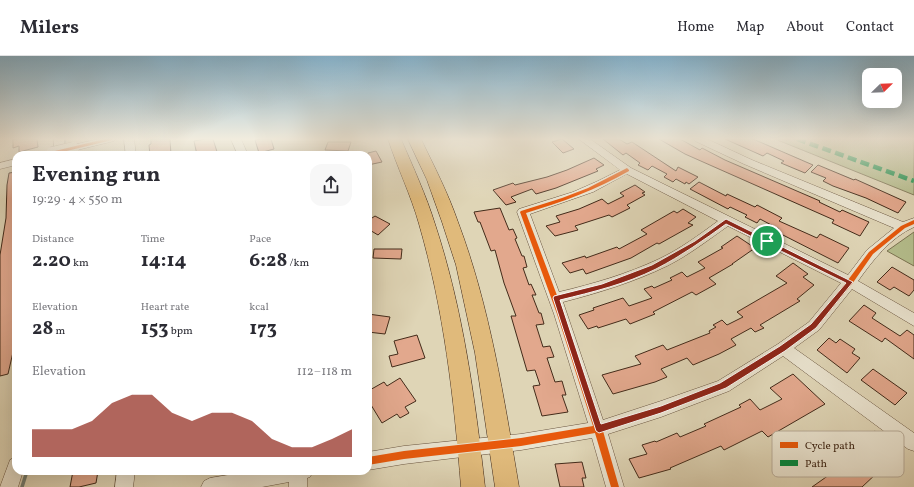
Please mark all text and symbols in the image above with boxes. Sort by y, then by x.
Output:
text: Milers [20,15,79,41]
text: Home [677,18,714,37]
text: Map [736,18,764,37]
text: About [786,18,824,37]
text: Contact [846,18,894,37]
north arrow [862,68,902,108]
map controls [862,68,902,108]
text: Evening run [32,160,161,191]
button: share [310,164,352,206]
text: 19:29 · 4 × 550 m [32,191,122,209]
pin [750,224,784,258]
icon: arrive [756,230,778,252]
text: Distance [32,232,74,247]
text: Time [141,232,165,247]
text: Pace [249,232,271,247]
text: 2.20 [32,247,71,275]
text: 14:14 [141,247,187,275]
text: 6:28 [249,247,287,275]
text: km [71,256,89,271]
text: /km [287,256,309,271]
text: Elevation [32,300,78,315]
text: Heart rate [141,300,189,315]
text: kcal [249,300,269,315]
text: 28 [32,315,53,343]
text: 153 [141,315,169,343]
text: 173 [249,315,277,343]
text: m [53,324,65,339]
text: bpm [169,324,193,339]
text: Elevation [32,363,86,381]
text: 112–118 m [297,363,352,381]
legend [772,431,904,477]
text: Cycle path [805,439,855,454]
text: Path [805,457,828,472]

